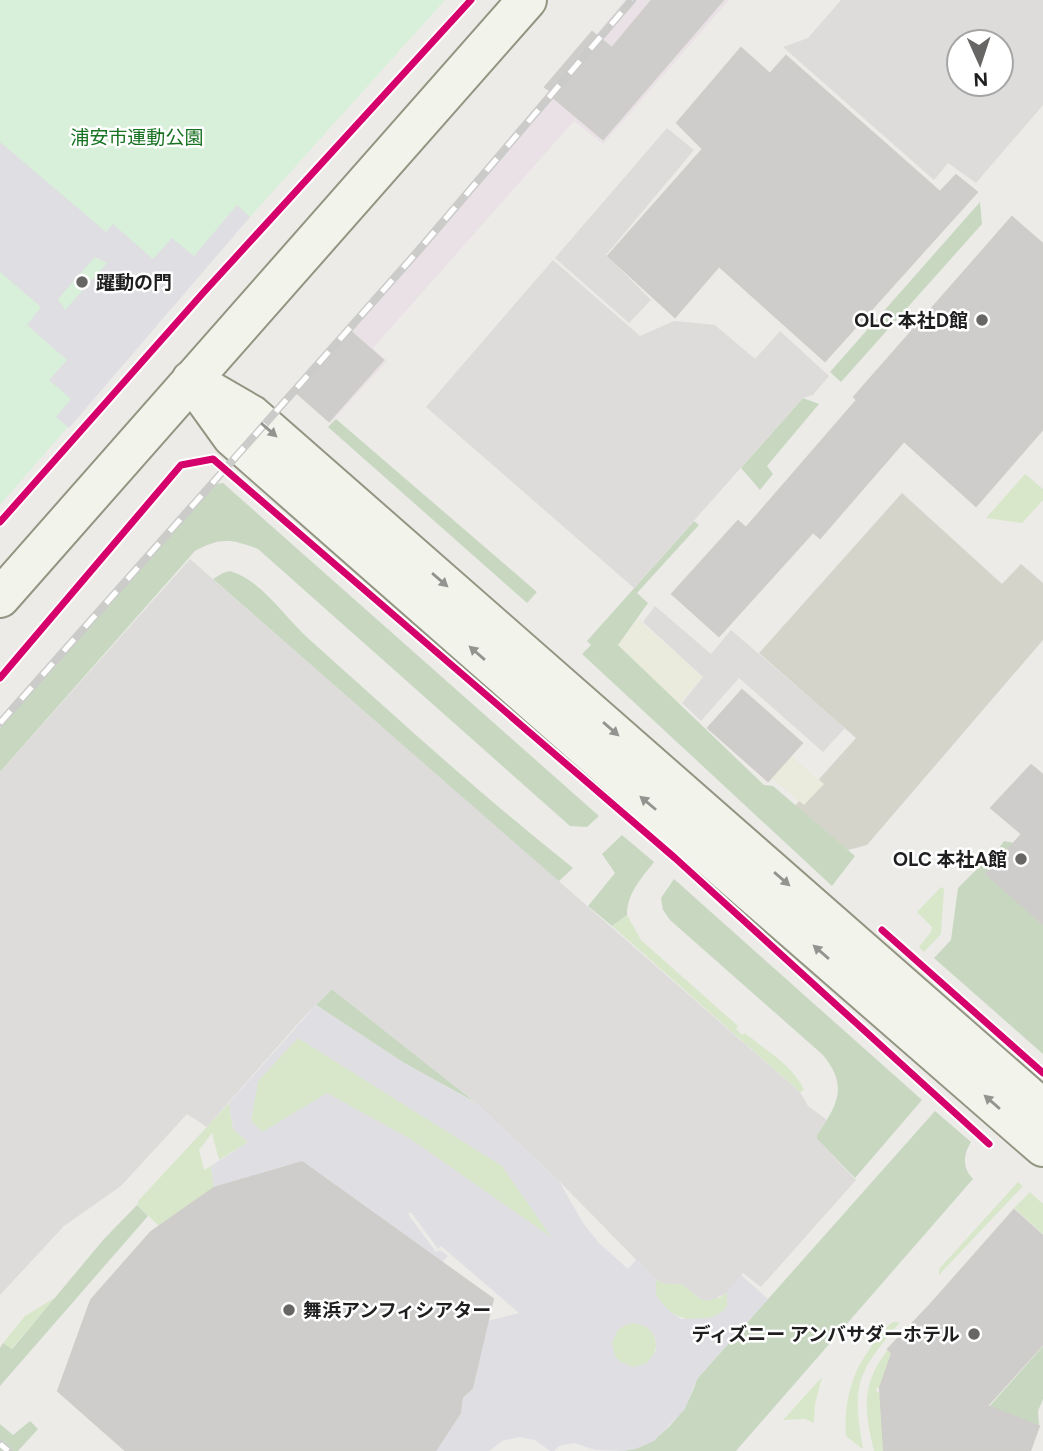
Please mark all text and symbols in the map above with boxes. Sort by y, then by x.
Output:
north arrow [945,28,1015,98]
text: N [973,68,989,91]
park label: 浦安市運動公園 [70,126,204,149]
place label: 躍動の門 [96,271,172,294]
marker: 躍動の門 [74,274,90,290]
place label: OLC 本社D館 [854,309,968,332]
marker: OLC 本社D館 [974,312,990,328]
one-way arrow [260,422,277,437]
one-way arrow [431,572,449,588]
one-way arrow [469,646,486,661]
one-way arrow [602,721,620,737]
one-way arrow [640,796,657,811]
place label: OLC 本社A館 [893,848,1007,871]
marker: OLC 本社A館 [1013,851,1029,867]
one-way arrow [774,871,791,886]
one-way arrow [813,944,830,960]
one-way arrow [983,1095,1000,1110]
place label: 舞浜アンフィシアター [303,1299,491,1322]
marker: 舞浜アンフィシアター [281,1302,297,1318]
place label: ディズニー アンバサダーホテル [692,1323,960,1346]
marker: ディズニー アンバサダーホテル [966,1326,982,1342]

